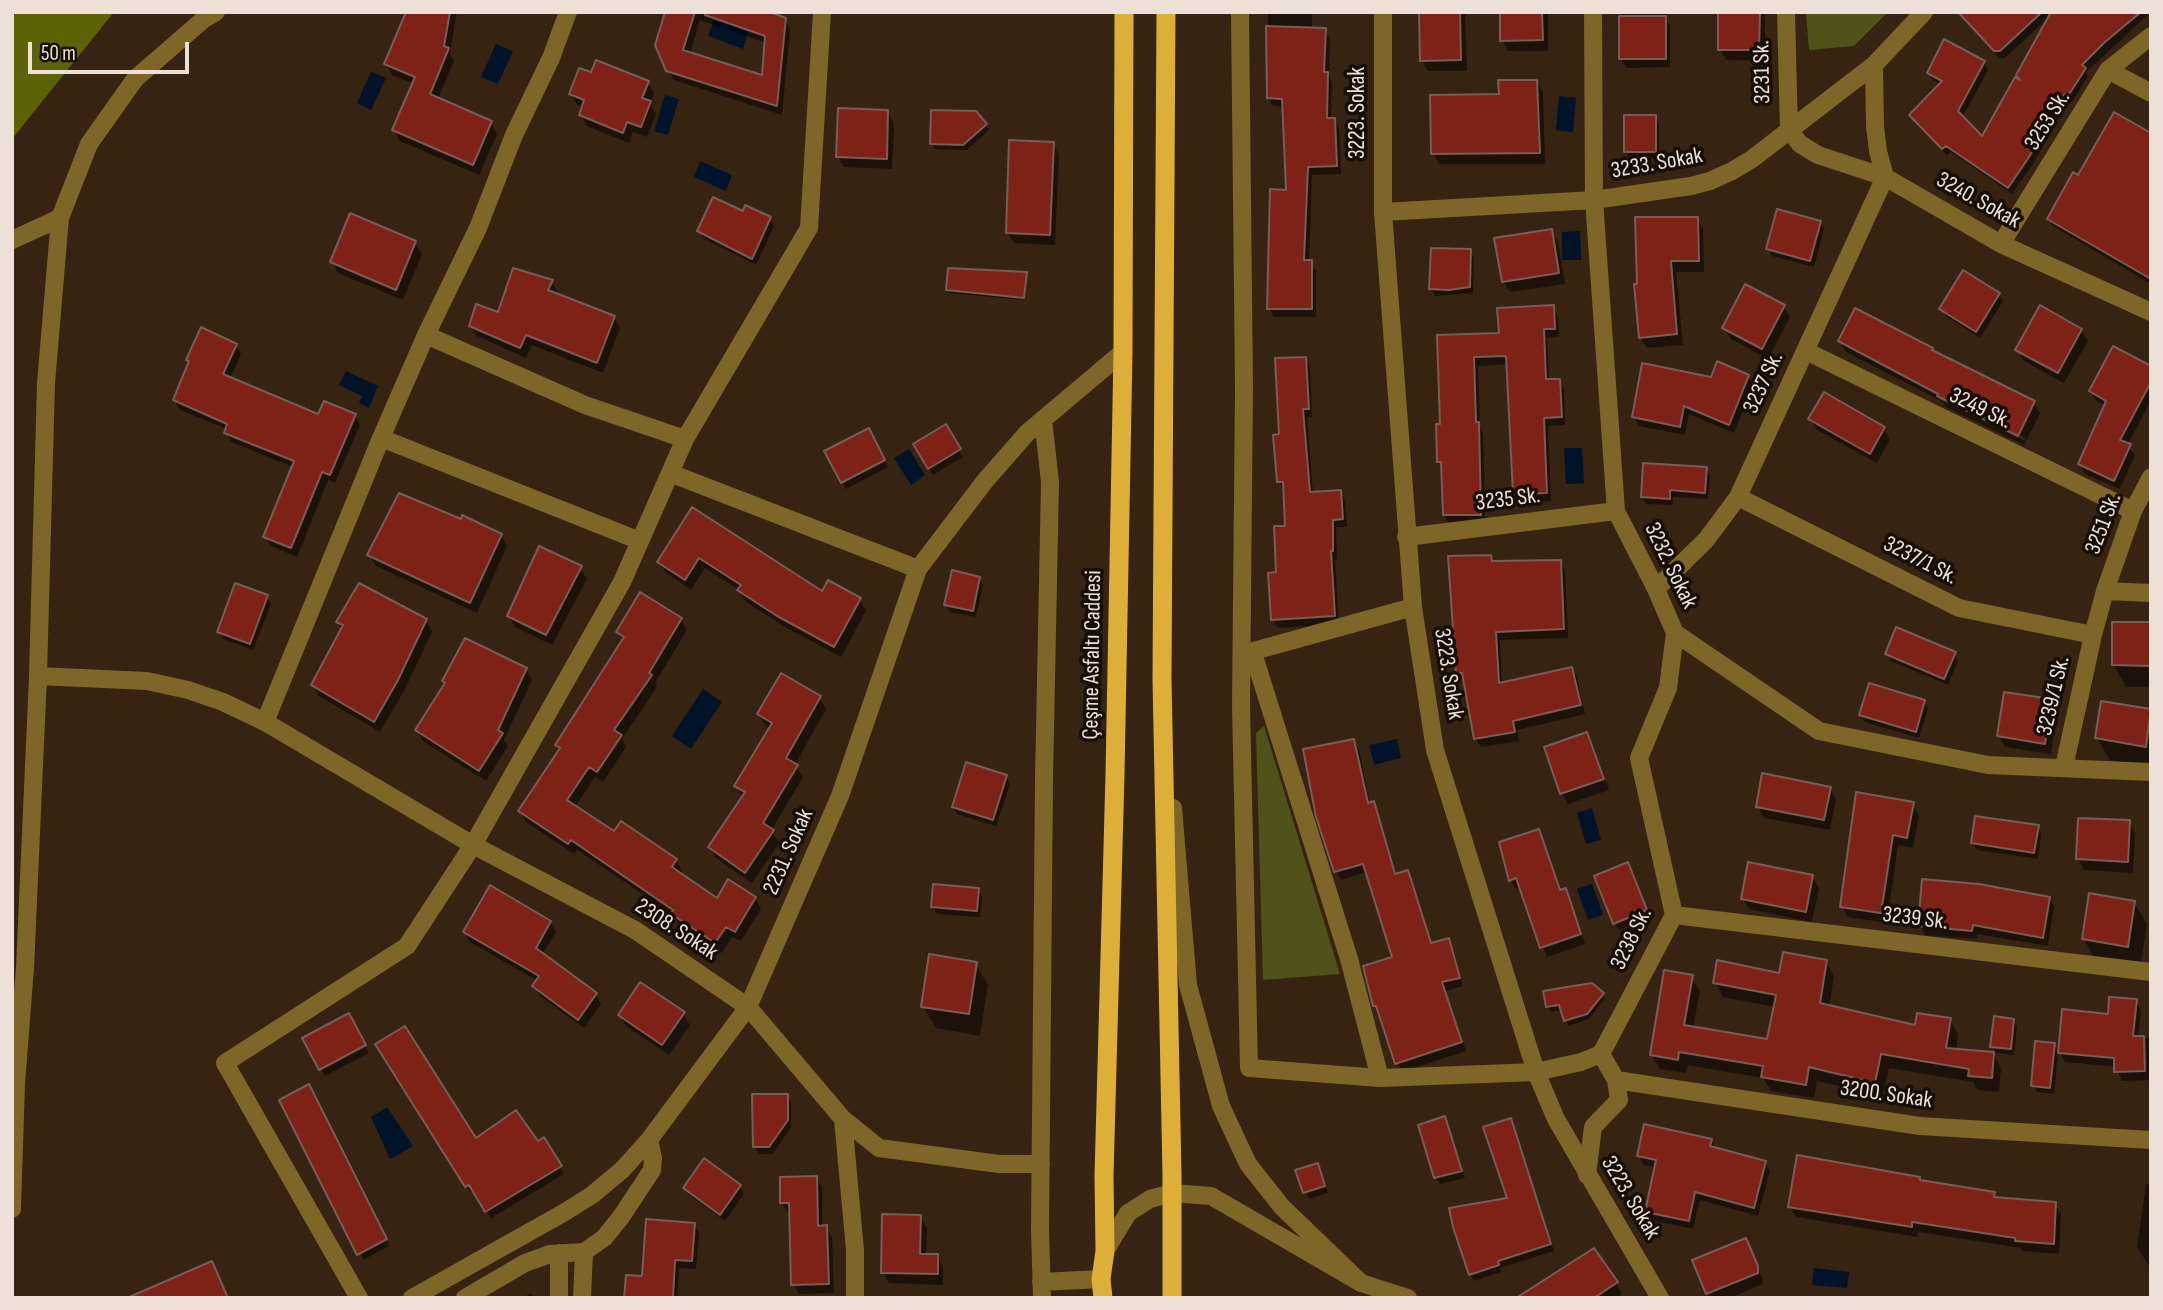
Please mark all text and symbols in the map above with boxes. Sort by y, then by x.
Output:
scale bar [32,28,192,72]
street label: 3231 Sk. [1749,40,1777,104]
text: 50 m [41,41,76,66]
street label: 3223. Sokak [1344,67,1372,159]
street label: 3253 Sk. [2019,86,2077,156]
street label: 3233. Sokak [1609,142,1705,186]
street label: 3240. Sokak [1931,167,2025,235]
street label: 3237 Sk. [1738,348,1790,418]
street label: 3249 Sk. [1945,382,2015,436]
street label: 3235 Sk. [1474,482,1542,518]
street label: 3251 Sk. [2080,490,2128,558]
street label: 3232. Sokak [1637,519,1703,613]
street label: 3237/1 Sk. [1878,531,1962,591]
street label: Çeşme Asfaltı Caddesi [1078,570,1108,740]
street label: 3223. Sokak [1427,626,1469,722]
street label: 3239/1 Sk. [2032,654,2076,738]
street label: 2231. Sokak [758,805,820,899]
street label: 2308. Sokak [629,893,723,967]
street label: 3239 Sk. [1881,901,1949,937]
street label: 3238 Sk. [1605,904,1659,974]
street label: 3200. Sokak [1838,1075,1934,1115]
street label: 3223. Sokak [1594,1151,1666,1245]

